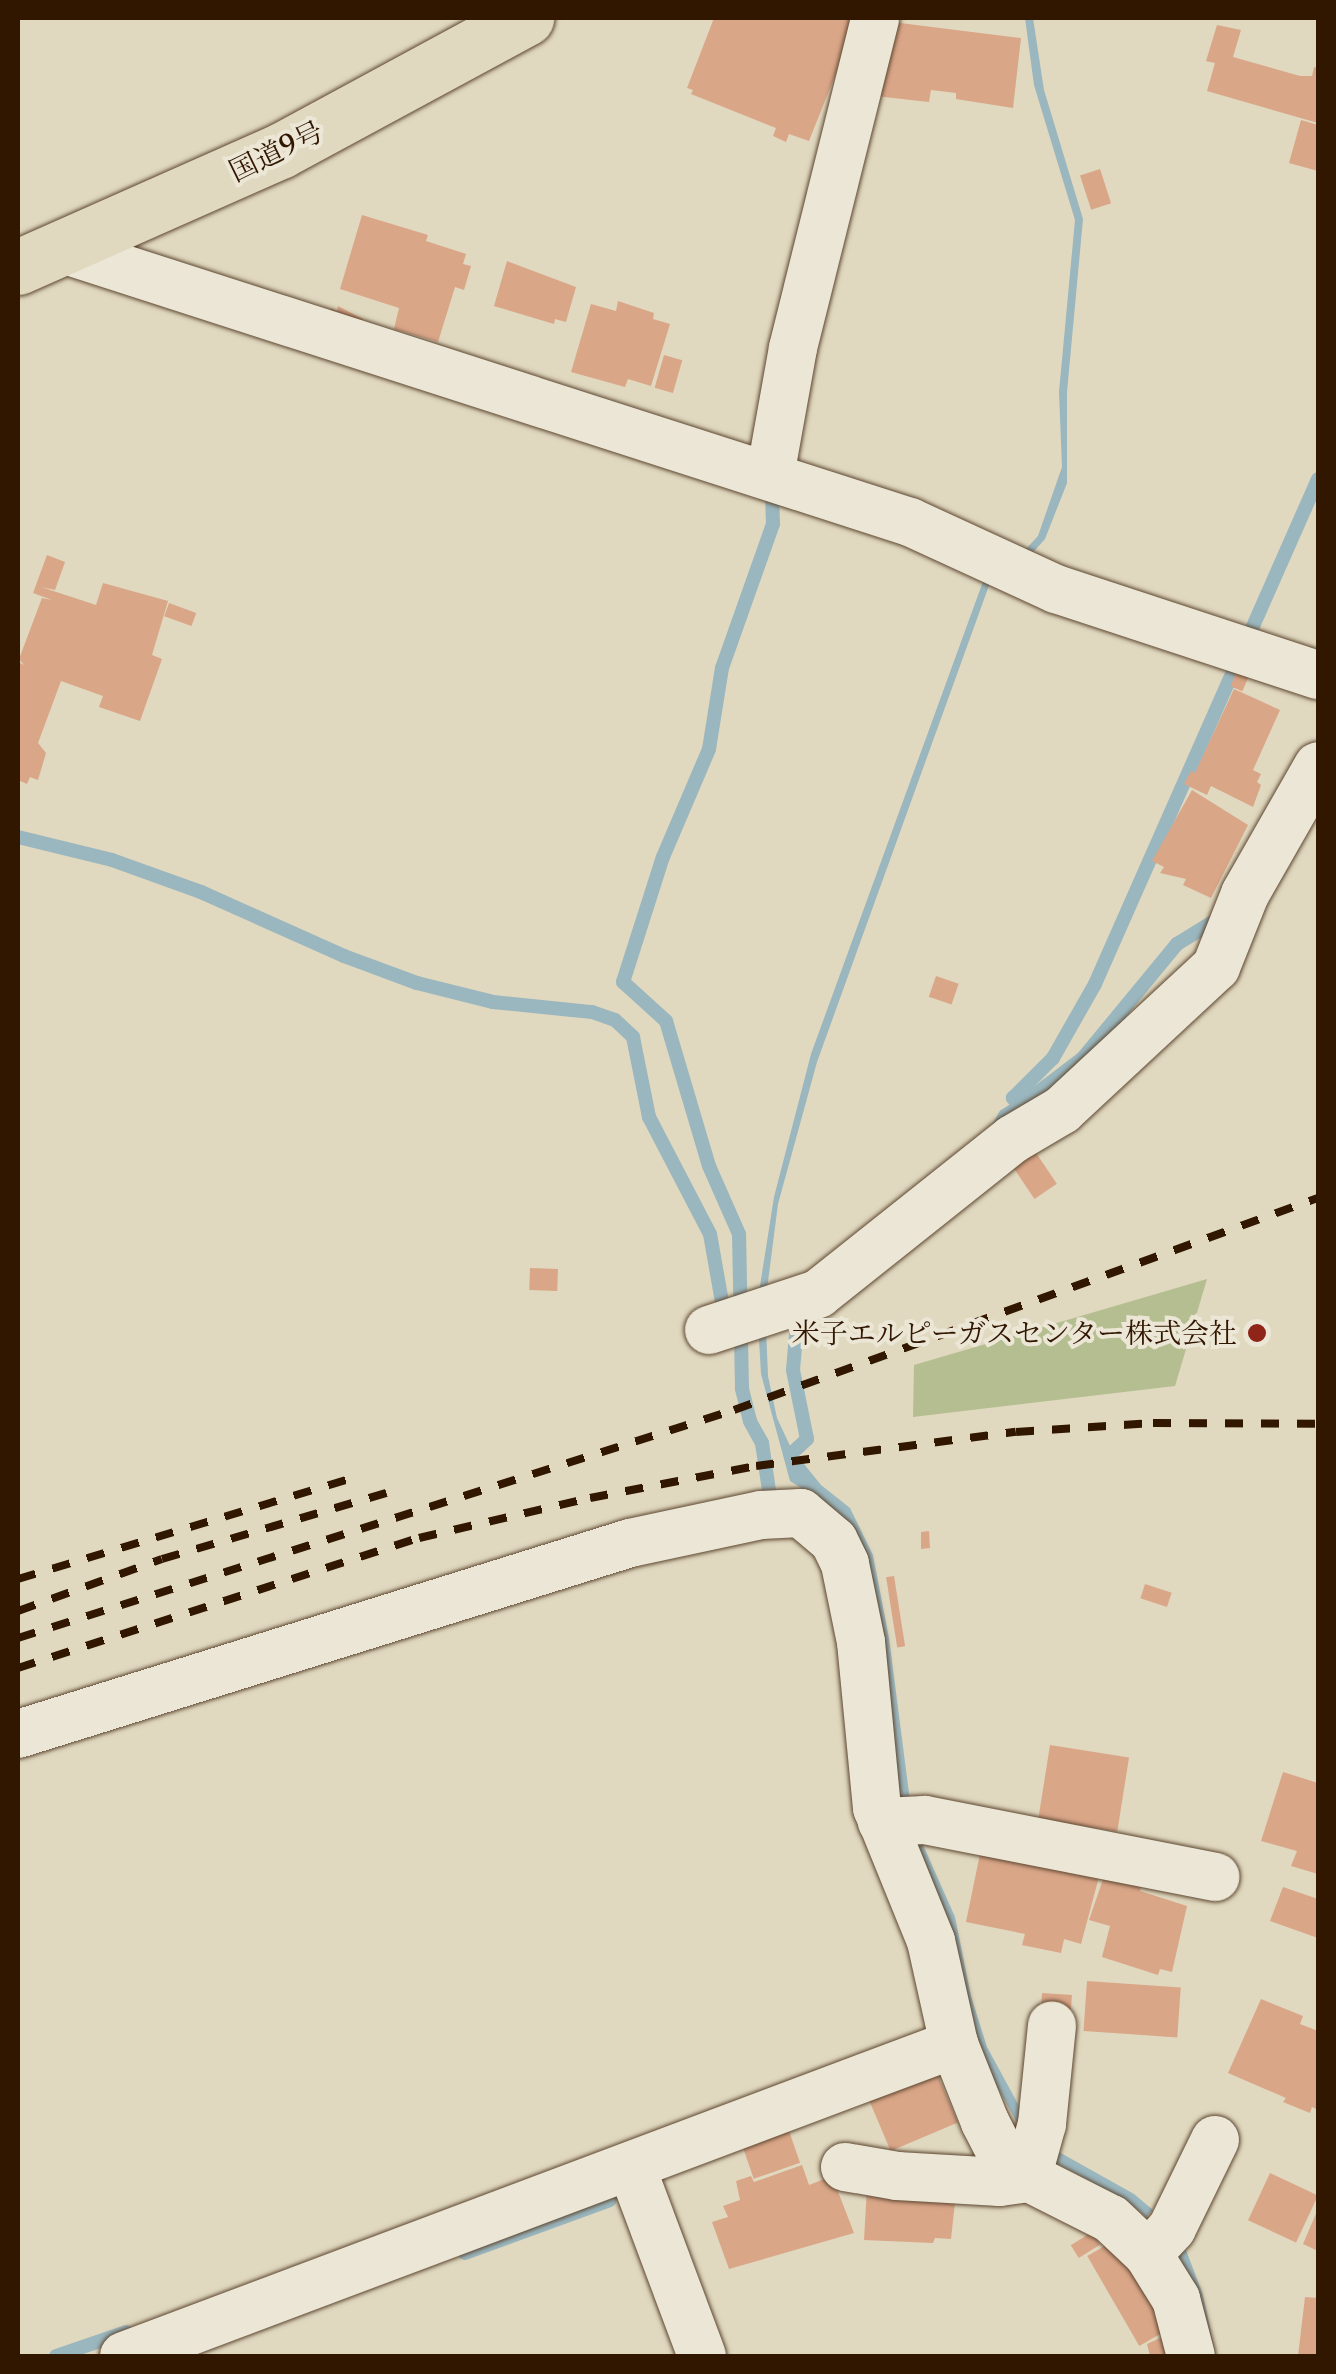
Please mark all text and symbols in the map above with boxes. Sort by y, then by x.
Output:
street label: 国道9号 [224,114,328,188]
place label: 米子エルピーガスセンター株式会社 [790,1316,1237,1350]
marker: 米子エルピーガスセンター株式会社 [1246,1322,1268,1344]

